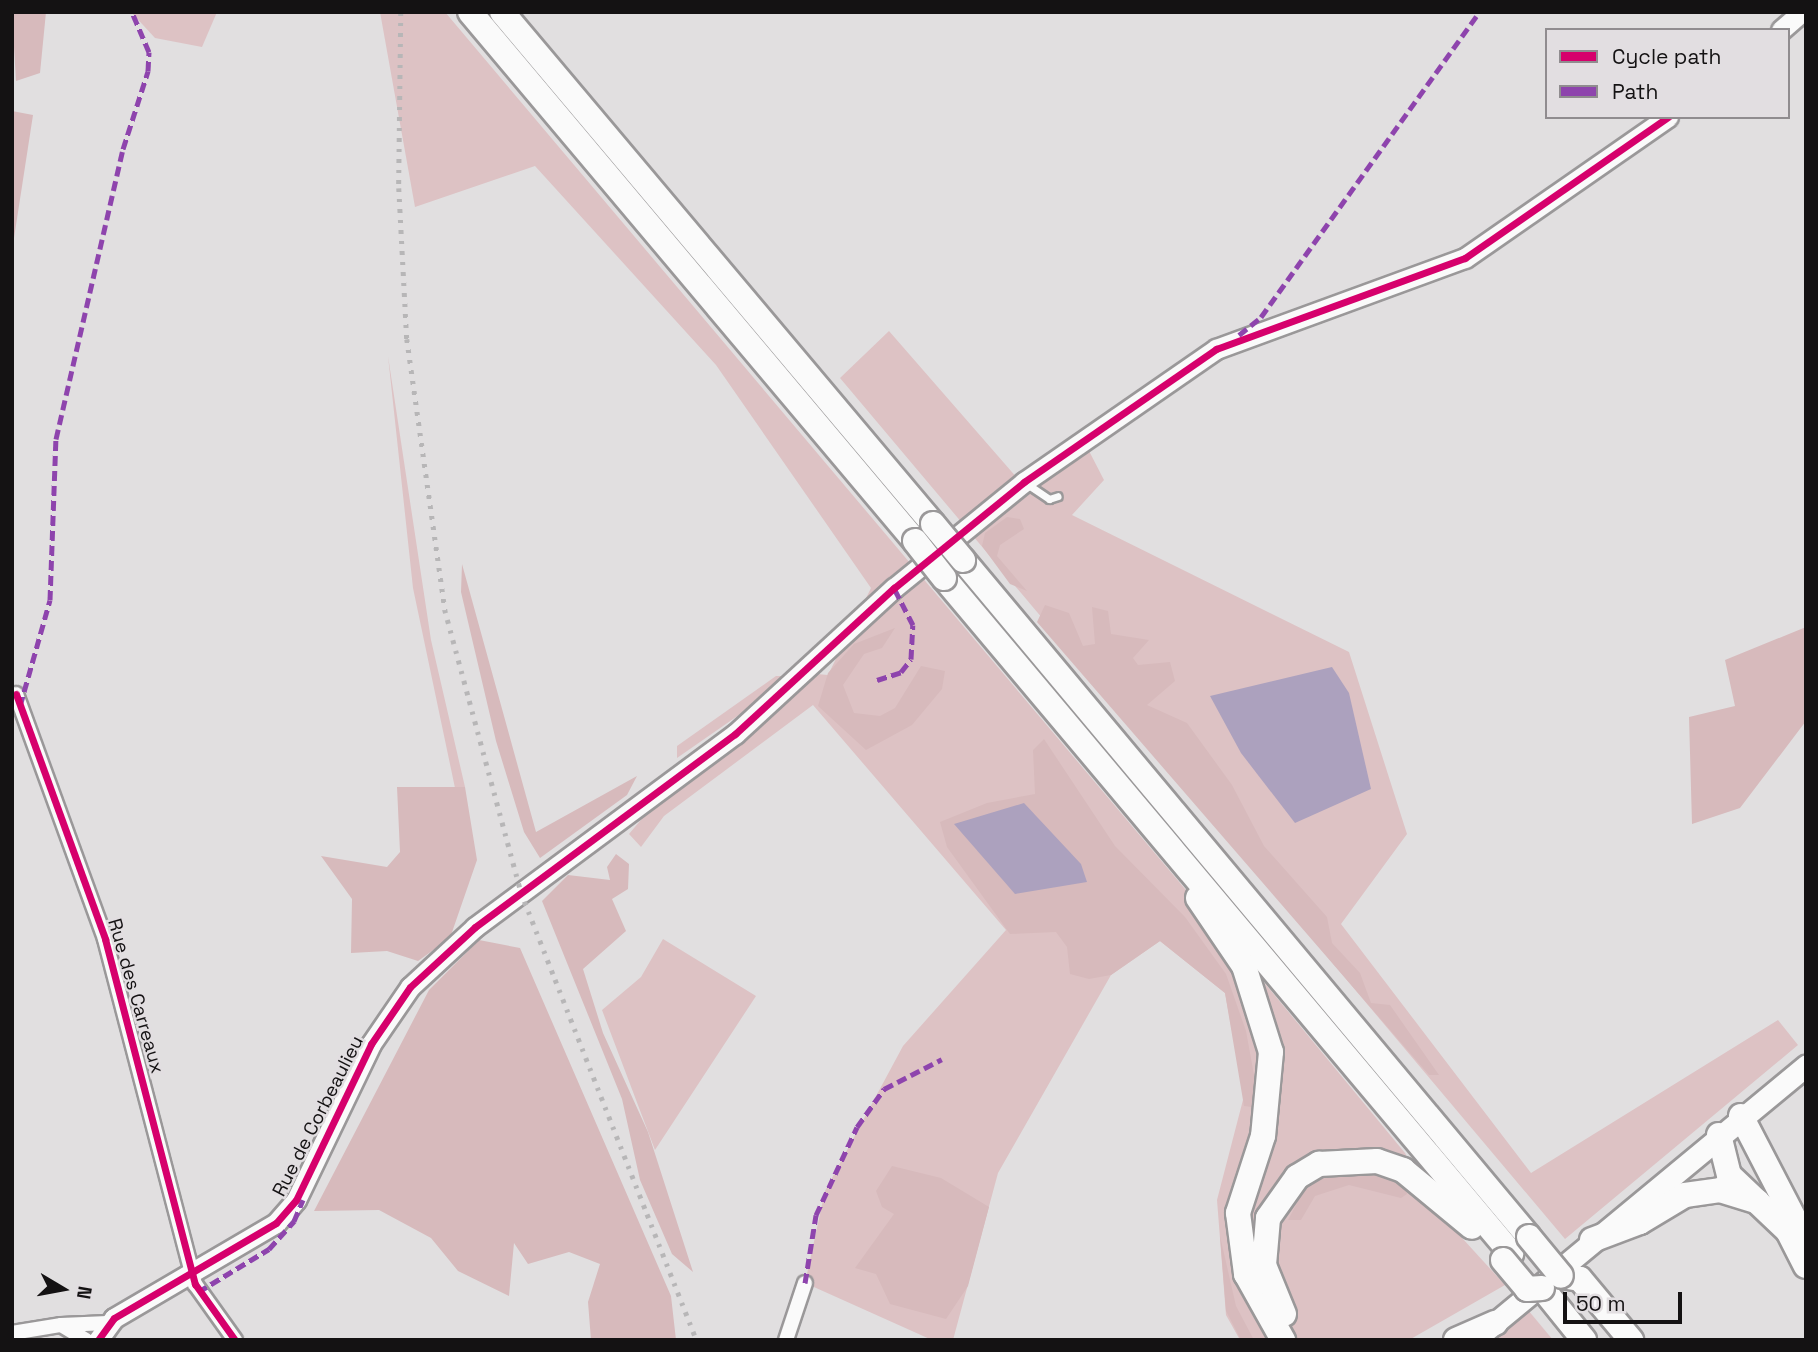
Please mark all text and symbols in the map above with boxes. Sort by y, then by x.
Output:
legend [1545,28,1790,119]
text: Cycle path [1612,43,1721,70]
text: Path [1612,78,1658,105]
street label: Rue des Carreaux [103,916,169,1076]
street label: Rue de Corbeaulieu [268,1032,368,1200]
north arrow [28,1254,98,1324]
scale bar [1566,1278,1685,1322]
text: N [71,1284,98,1301]
text: 50 m [1576,1290,1626,1317]

